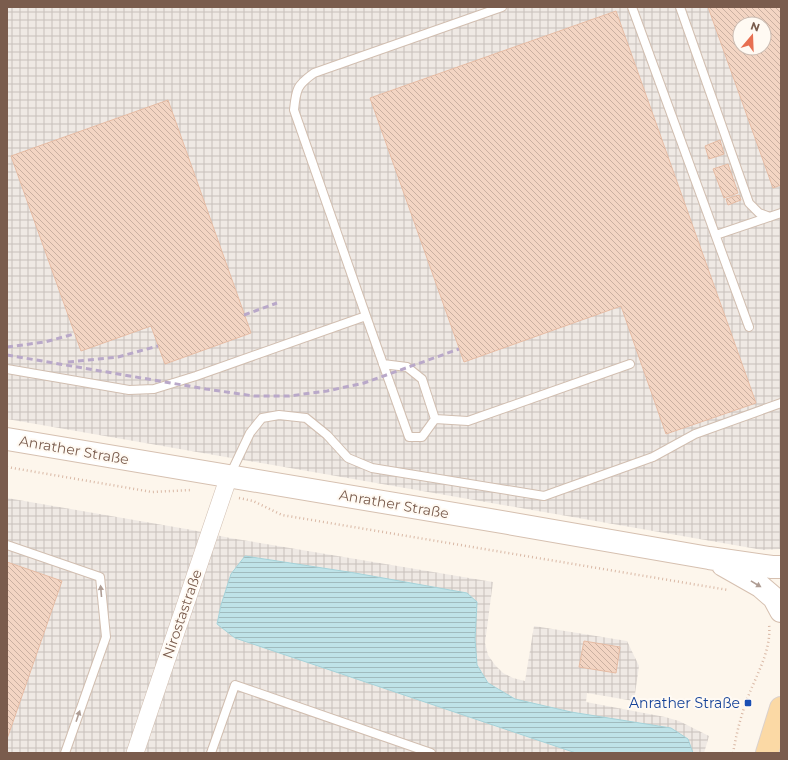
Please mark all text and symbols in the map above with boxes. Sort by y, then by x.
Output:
north arrow [732,16,772,56]
text: N [749,18,762,35]
street label: Anrather Straße [18,431,130,469]
street label: Anrather Straße [338,485,450,523]
street label: Nirostastraße [158,567,206,661]
one-way arrow [750,580,762,587]
one-way arrow [98,585,105,597]
place label: Anrather Straße [629,694,740,712]
marker: Anrather Straße [743,698,753,708]
one-way arrow [75,710,81,722]

